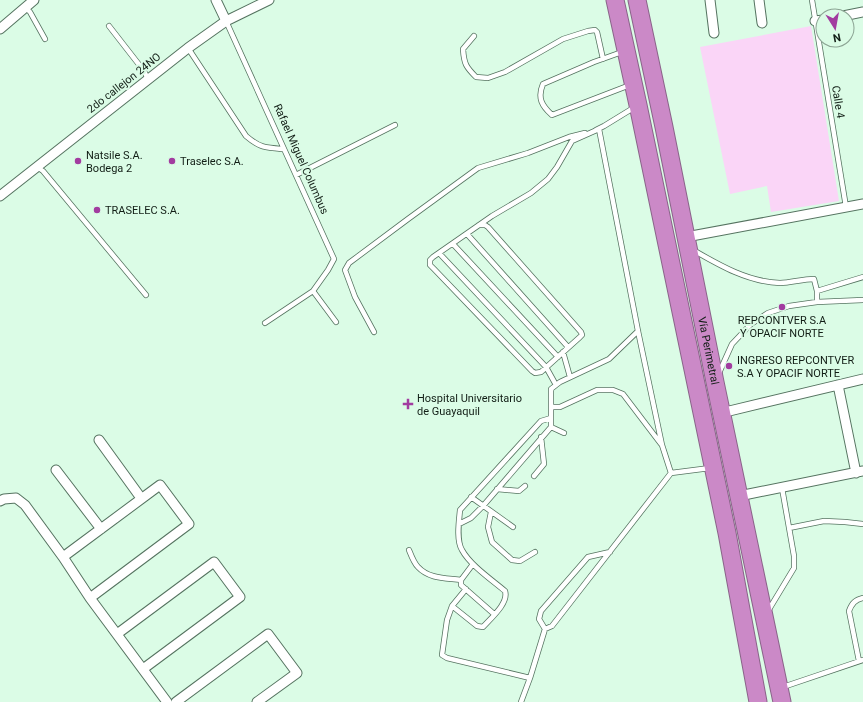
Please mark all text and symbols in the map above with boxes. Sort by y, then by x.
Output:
north arrow [815,8,855,48]
text: N [832,30,842,44]
street label: 2do callejon 24NO [85,50,163,116]
street label: Calle 4 [829,85,847,119]
street label: Rafael Miguel Columbus [271,102,331,216]
place label: Natsile S.A. Bodega 2 [86,149,143,175]
place label: Traselec S.A. [180,155,244,168]
marker: Natsile S.A. Bodega 2 [73,156,83,166]
marker: Traselec S.A. [167,156,177,166]
place label: TRASELEC S.A. [105,204,180,217]
marker: TRASELEC S.A. [92,205,102,215]
marker: REPCONTVER S.A Y OPACIF NORTE [777,302,787,312]
place label: REPCONTVER S.A Y OPACIF NORTE [738,314,827,340]
street label: Vía Perimetral [696,316,722,386]
place label: INGRESO REPCONTVER S.A Y OPACIF NORTE [737,354,854,380]
marker: INGRESO REPCONTVER S.A Y OPACIF NORTE [724,361,734,371]
place label: Hospital Universitario de Guayaquil [417,392,522,418]
marker: Hospital Universitario de Guayaquil [402,398,414,410]

